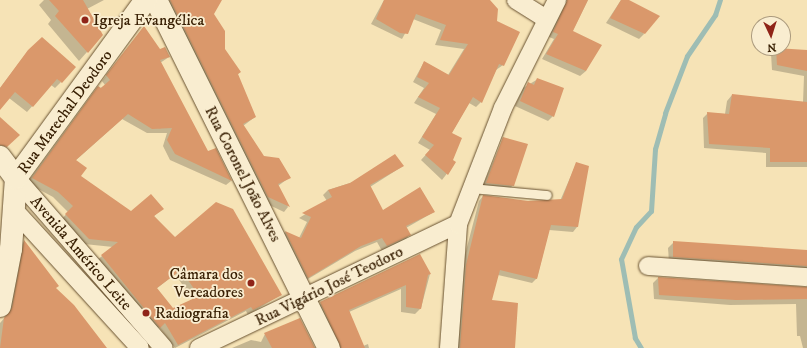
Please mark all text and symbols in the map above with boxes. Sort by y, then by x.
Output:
place label: Igreja Evangélica [93,10,204,30]
marker: Igreja Evangélica [80,15,90,25]
north arrow [751,16,791,56]
text: N [767,40,777,54]
street label: Rua Marechal Deodoro [14,46,116,178]
street label: Rua Coronel João Alves [200,103,286,245]
street label: Avenida Américo Leite [26,192,136,314]
street label: Rua Vigário José Teodoro [252,242,406,330]
place label: Câmara dos Vereadores [169,264,243,302]
marker: Câmara dos Vereadores [246,278,256,288]
place label: Radiografia [155,303,229,323]
marker: Radiografia [140,307,152,319]

